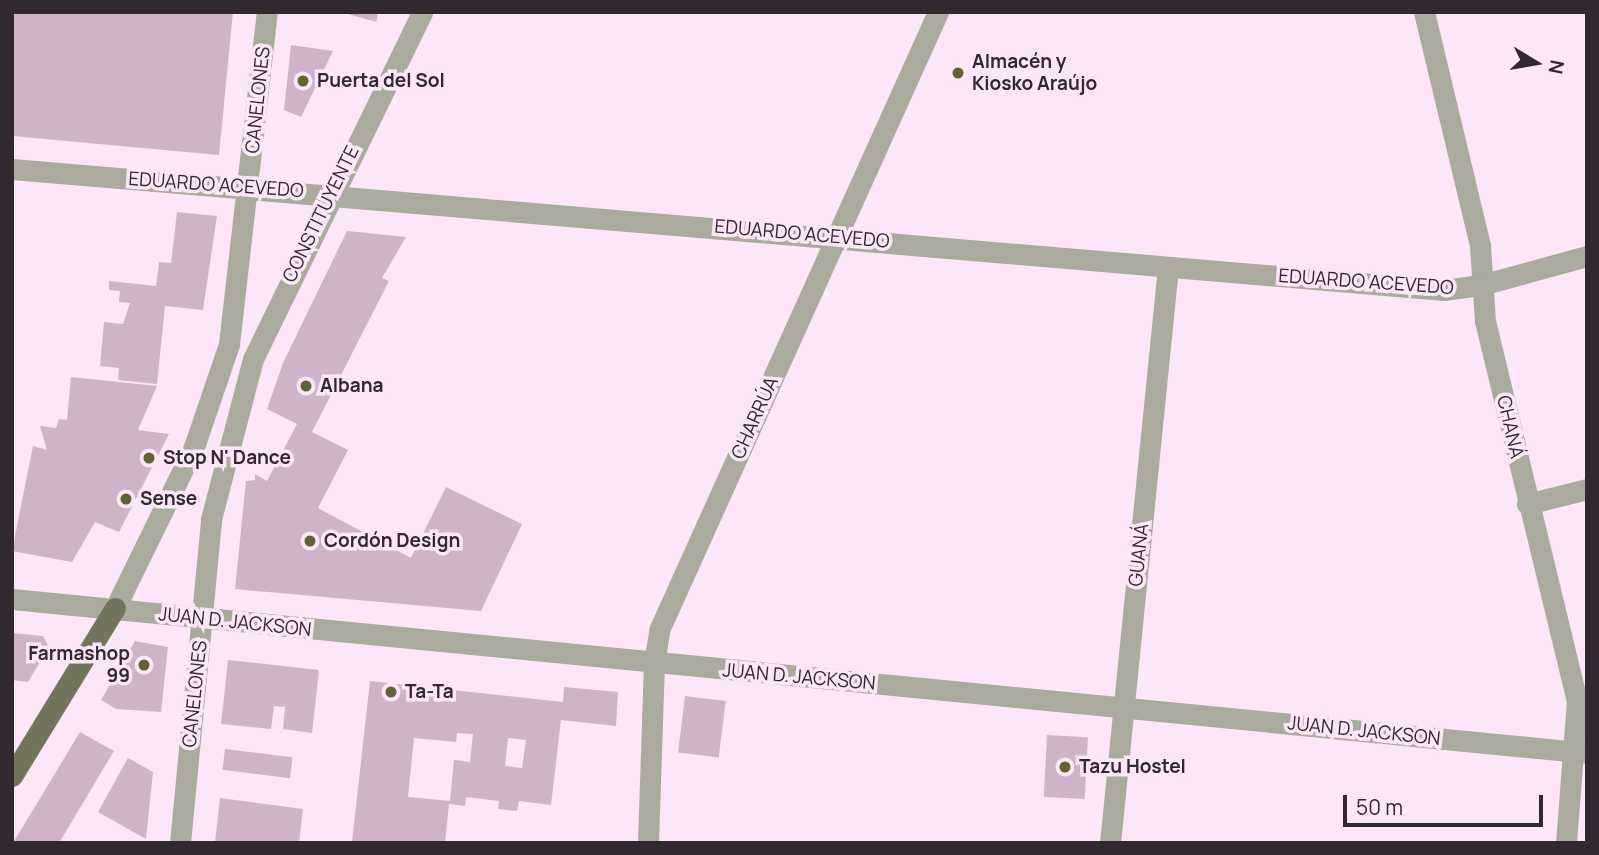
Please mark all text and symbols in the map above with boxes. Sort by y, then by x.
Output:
north arrow [1501,28,1571,98]
street label: CANELONES [241,46,275,154]
place label: Almacén y Kiosko Araújo [972,51,1097,95]
text: N [1543,58,1571,76]
marker: Almacén y Kiosko Araújo [950,65,966,81]
place label: Puerta del Sol [317,70,445,92]
marker: Puerta del Sol [295,73,311,89]
street label: CONSTITUYENTE [278,142,364,286]
street label: EDUARDO ACEVEDO [128,168,304,202]
street label: EDUARDO ACEVEDO [714,215,890,253]
street label: EDUARDO ACEVEDO [1278,265,1454,299]
street label: CHARRÚA [727,373,783,463]
place label: Albana [320,375,384,397]
marker: Albana [298,378,314,394]
street label: CHANÁ [1492,393,1528,461]
place label: Stop N' Dance [163,447,291,469]
marker: Stop N' Dance [141,450,157,466]
place label: Sense [140,488,197,510]
marker: Sense [118,491,134,507]
street label: GUANÁ [1124,522,1154,588]
place label: Cordón Design [324,530,460,552]
marker: Cordón Design [302,533,318,549]
street label: JUAN D. JACKSON [157,603,313,641]
street label: CANELONES [178,640,212,748]
place label: Farmashop 99 [28,643,130,687]
marker: Farmashop 99 [136,657,152,673]
street label: JUAN D. JACKSON [721,659,877,695]
place label: Ta-Ta [405,681,454,703]
marker: Ta-Ta [383,684,399,700]
street label: JUAN D. JACKSON [1286,712,1442,750]
place label: Tazu Hostel [1079,756,1186,778]
marker: Tazu Hostel [1057,759,1073,775]
scale bar [1347,782,1546,826]
text: 50 m [1356,793,1403,821]

